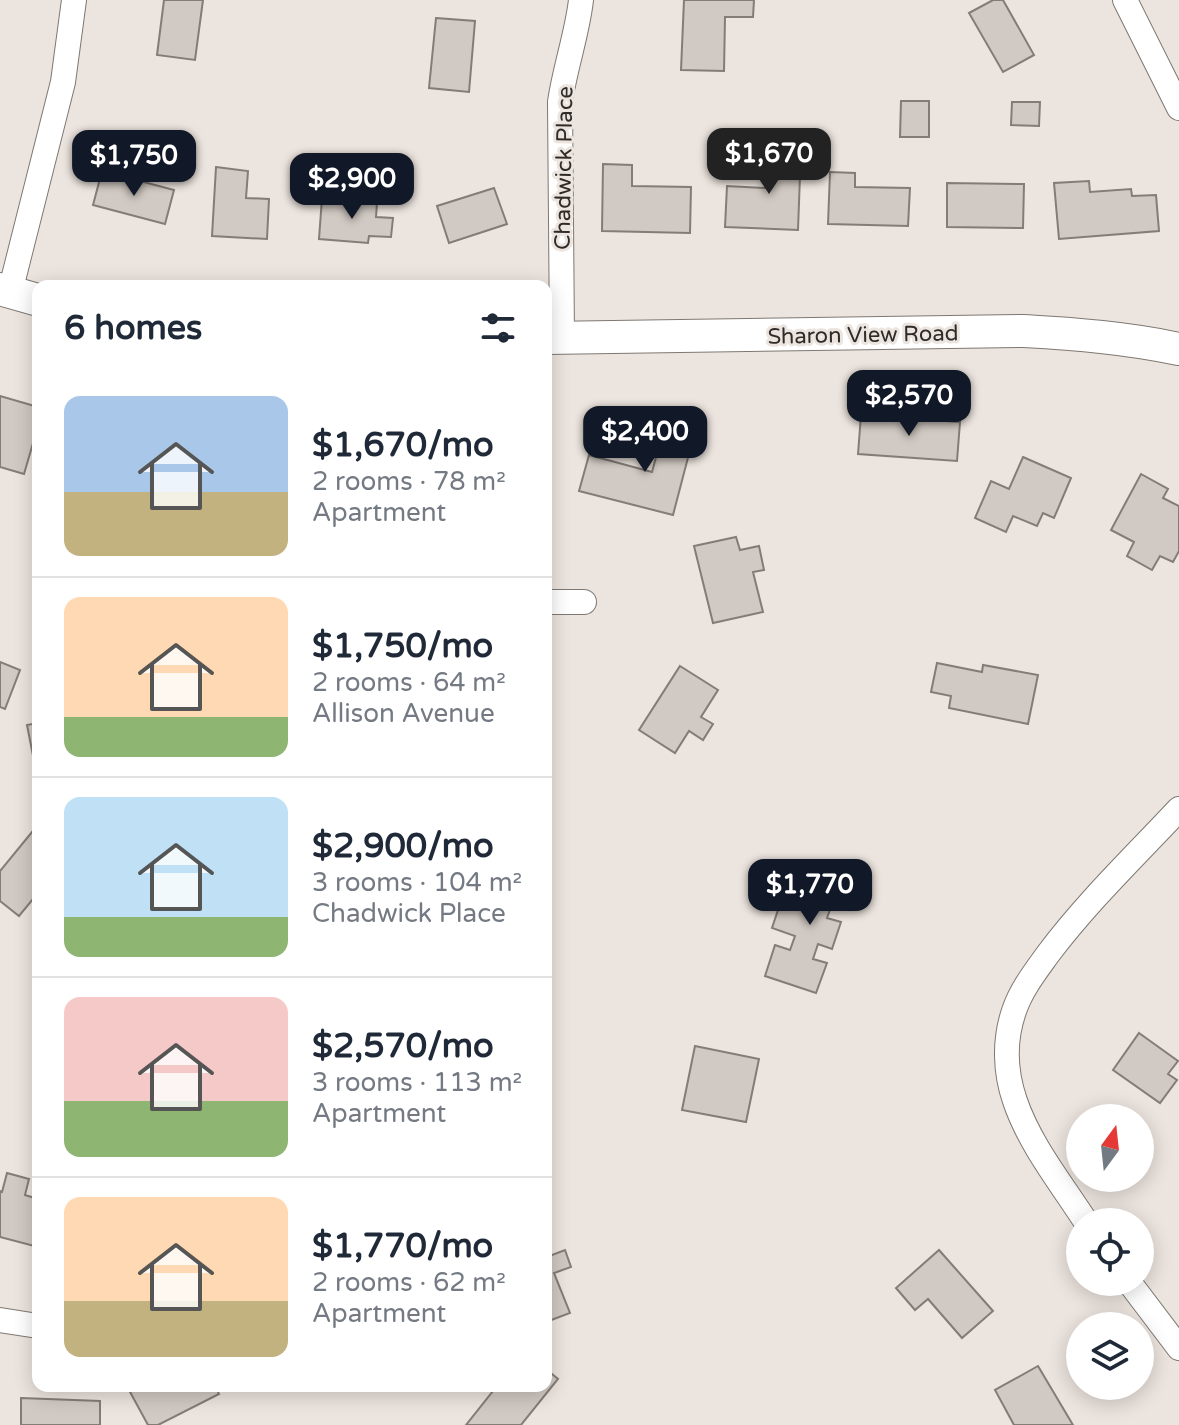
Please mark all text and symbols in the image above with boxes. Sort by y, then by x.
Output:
street label: Chadwick Place [550,86,578,250]
pin: $1,670 [704,128,834,196]
pin: $1,750 [69,130,199,198]
text: $1,670 [725,138,813,169]
text: $1,750 [90,140,178,171]
pin: $2,900 [287,153,417,221]
text: $2,900 [308,163,396,194]
icon: filters [476,306,520,350]
text: 6 homes [64,308,202,349]
street label: Sharon View Road [767,320,959,350]
pin: $2,570 [844,370,974,438]
text: $2,570 [865,380,953,411]
pin: $2,400 [580,406,710,474]
text: $2,400 [601,416,689,447]
text: $1,670/mo [312,425,494,466]
icon: home [128,428,224,524]
text: 2 rooms · 78 m² [312,466,506,497]
text: Apartment [312,497,446,528]
text: $1,750/mo [312,626,493,667]
icon: home [128,629,224,725]
text: 2 rooms · 64 m² [312,667,506,698]
text: Allison Avenue [312,698,495,729]
text: $2,900/mo [312,826,494,867]
icon: home [128,829,224,925]
pin: $1,770 [745,859,875,927]
text: 3 rooms · 104 m² [312,867,522,898]
text: $1,770 [766,869,854,900]
text: Chadwick Place [312,898,506,929]
text: $2,570/mo [312,1026,494,1067]
icon: home [128,1029,224,1125]
text: 3 rooms · 113 m² [312,1067,522,1098]
text: Apartment [312,1098,446,1129]
north arrow [1066,1104,1154,1192]
map controls [1066,1104,1154,1400]
button: locate [1066,1208,1154,1296]
text: $1,770/mo [312,1226,493,1267]
icon: home [128,1229,224,1325]
text: 2 rooms · 62 m² [312,1267,506,1298]
text: Apartment [312,1298,446,1329]
button: layers [1066,1312,1154,1400]

